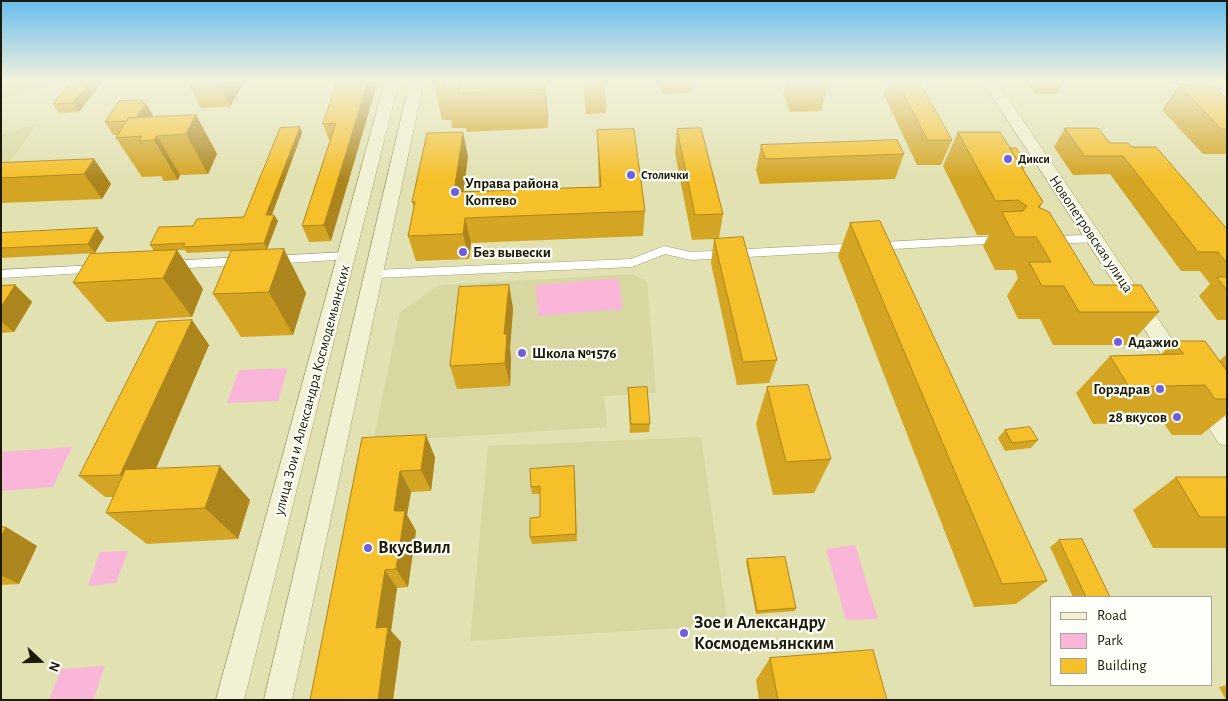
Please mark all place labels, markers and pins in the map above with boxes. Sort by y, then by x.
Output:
place label: Дикси [1018,152,1050,166]
marker: Дикси [1002,153,1014,165]
place label: Столички [641,168,689,182]
marker: Столички [625,169,637,181]
place label: Управа района Коптево [465,174,558,209]
marker: Управа района Коптево [449,186,461,198]
place label: Без вывески [473,243,551,261]
marker: Без вывески [457,246,469,258]
place label: Адажио [1128,333,1179,351]
marker: Адажио [1112,336,1124,348]
place label: Школа №1576 [532,344,617,362]
marker: Школа №1576 [516,347,528,359]
place label: Горздрав [1093,380,1150,398]
marker: Горздрав [1154,383,1166,395]
place label: 28 вкусов [1108,408,1167,426]
marker: 28 вкусов [1171,411,1183,423]
place label: ВкусВилл [378,537,451,559]
marker: ВкусВилл [362,542,374,554]
place label: Зое и Александру Космодемьянским [694,612,834,654]
marker: Зое и Александру Космодемьянским [678,627,690,639]

